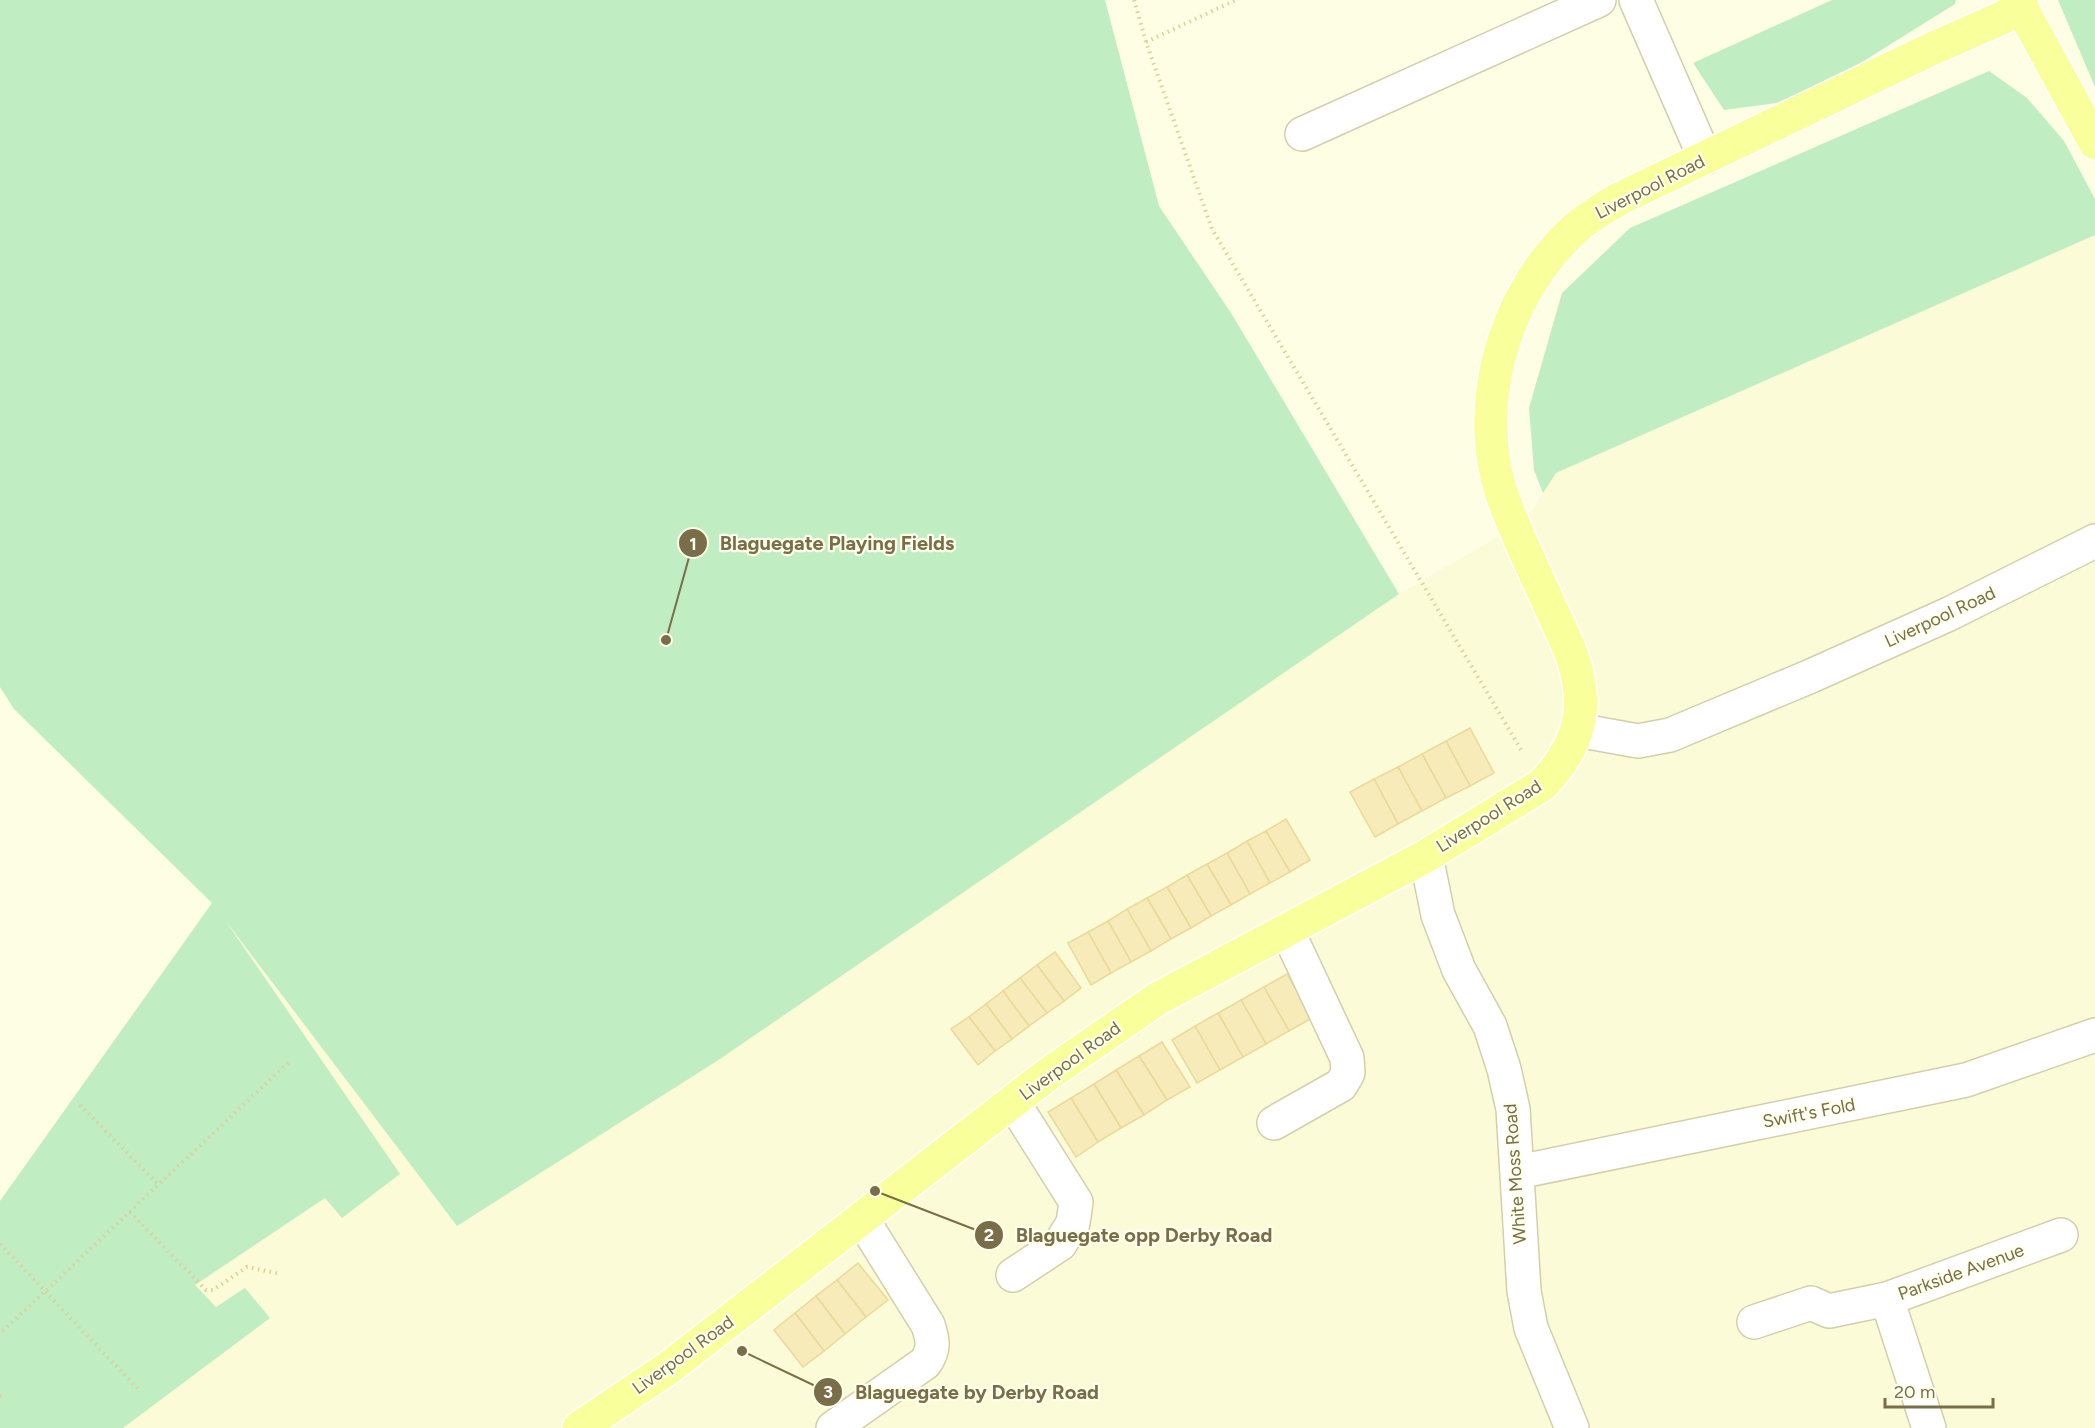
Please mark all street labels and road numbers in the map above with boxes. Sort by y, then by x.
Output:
street label: Liverpool Road [1592,150,1708,224]
street label: Liverpool Road [1881,582,1999,652]
street label: Liverpool Road [1432,775,1546,857]
street label: Liverpool Road [1015,1017,1125,1105]
street label: Swift's Fold [1761,1093,1857,1133]
street label: White Moss Road [1499,1103,1531,1245]
street label: Parkside Avenue [1895,1239,2027,1305]
street label: Liverpool Road [628,1311,738,1399]

